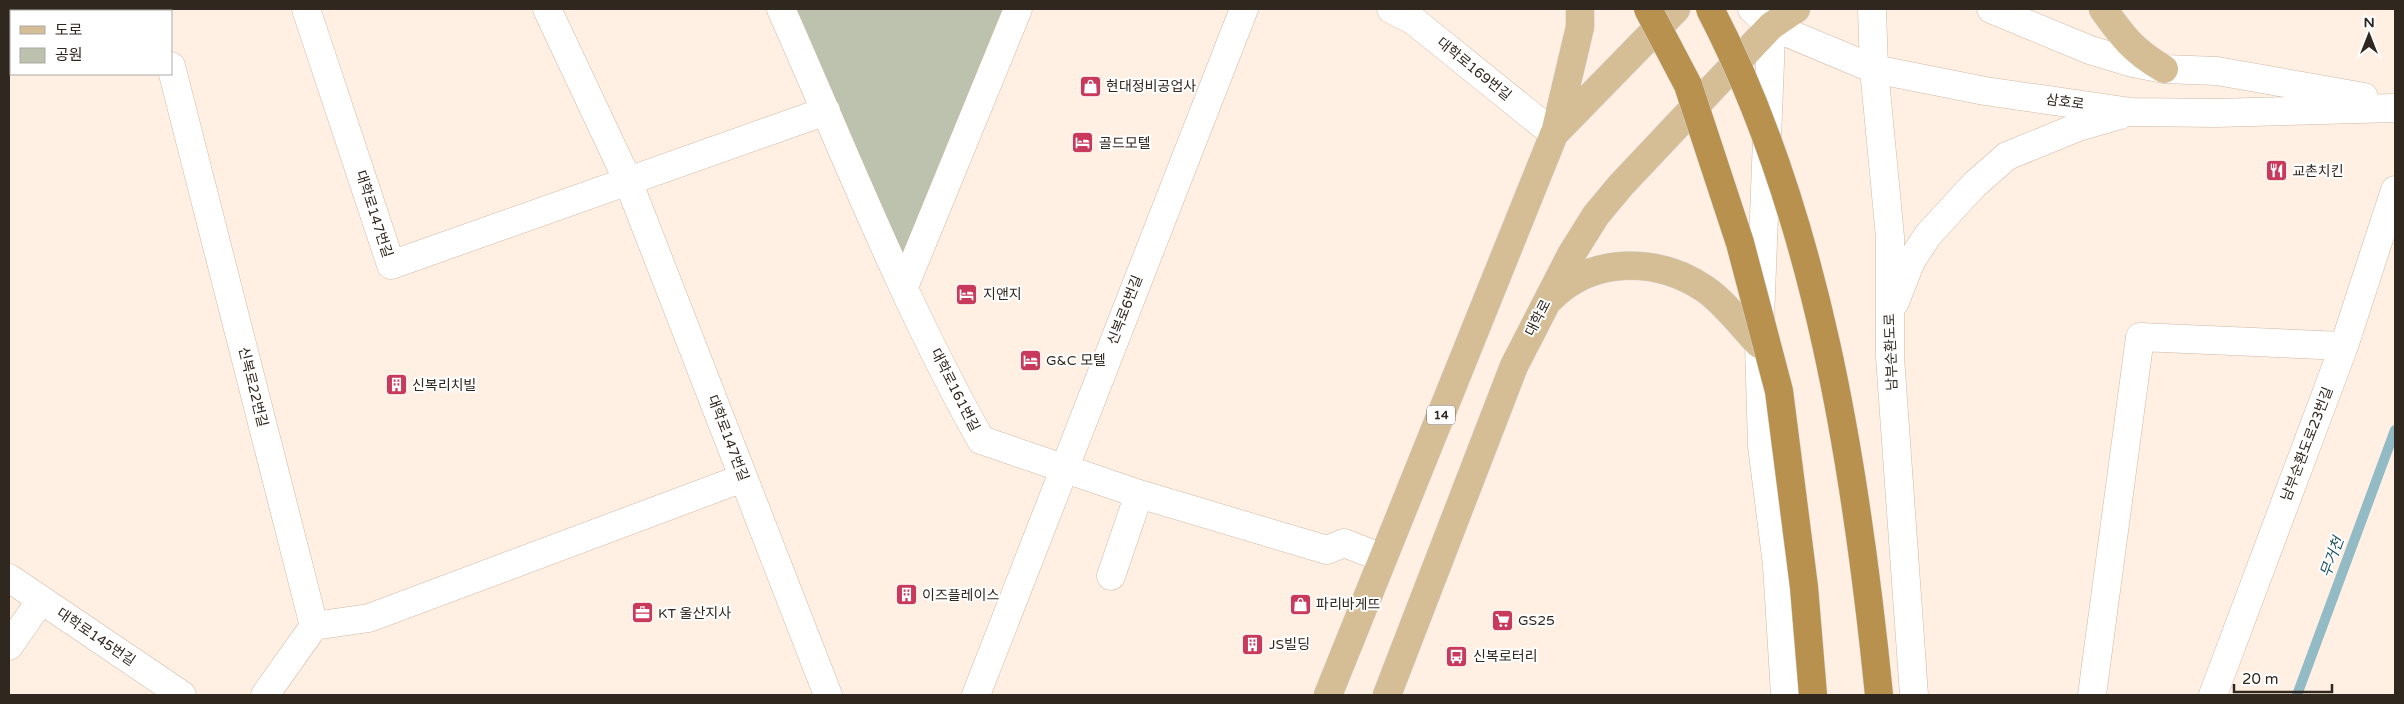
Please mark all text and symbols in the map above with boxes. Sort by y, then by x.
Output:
legend [10,10,172,75]
north arrow [2344,10,2394,60]
text: N [2363,14,2375,31]
text: 도로 [55,21,83,39]
street label: 대학로169번길 [1433,34,1515,104]
text: 공원 [55,46,83,64]
shop icon: 현대정비공업사 [1078,74,1102,98]
place label: 현대정비공업사 [1106,78,1196,95]
street label: 삼호로 [2045,91,2085,113]
hotel icon: 골드모텔 [1071,131,1095,155]
place label: 골드모텔 [1099,135,1151,152]
restaurant icon: 교촌치킨 [2264,159,2288,183]
place label: 교촌치킨 [2292,163,2344,180]
street label: 대학로147번길 [352,168,396,260]
street label: 신복로6번길 [1104,273,1146,347]
hotel icon: 지앤지 [955,282,979,306]
place label: 지앤지 [983,286,1022,303]
street label: 대학로 [1522,297,1554,339]
street label: 남부순환도로 [1881,313,1901,391]
street label: 신복로22번길 [235,345,271,429]
street label: 대학로161번길 [927,346,983,434]
hotel icon: G&C 모텔 [1018,348,1042,372]
place label: G&C 모텔 [1046,352,1106,369]
building icon: 신복리치빌 [384,373,408,397]
place label: 신복리치빌 [412,377,476,394]
street label: 남부순환도로23번길 [2277,385,2337,503]
street label: 대학로147번길 [704,393,752,483]
road number: 14 [1427,406,1455,424]
water label: 무거천 [2316,532,2348,580]
building icon: 이즈플레이스 [894,583,918,607]
place label: 이즈플레이스 [922,587,999,604]
shop icon: 파리바게뜨 [1288,592,1312,616]
place label: 파리바게뜨 [1316,596,1381,613]
office icon: KT 울산지사 [630,601,654,625]
street label: 대학로145번길 [54,605,138,669]
place label: KT 울산지사 [658,605,731,622]
supermarket icon: GS25 [1490,608,1514,632]
place label: GS25 [1518,612,1555,629]
building icon: JS빌딩 [1241,632,1265,656]
place label: JS빌딩 [1269,636,1310,653]
bus stop icon: 신복로터리 [1445,644,1469,668]
place label: 신복로터리 [1473,648,1537,665]
scale bar [2234,662,2332,694]
text: 20 m [2242,670,2279,688]

